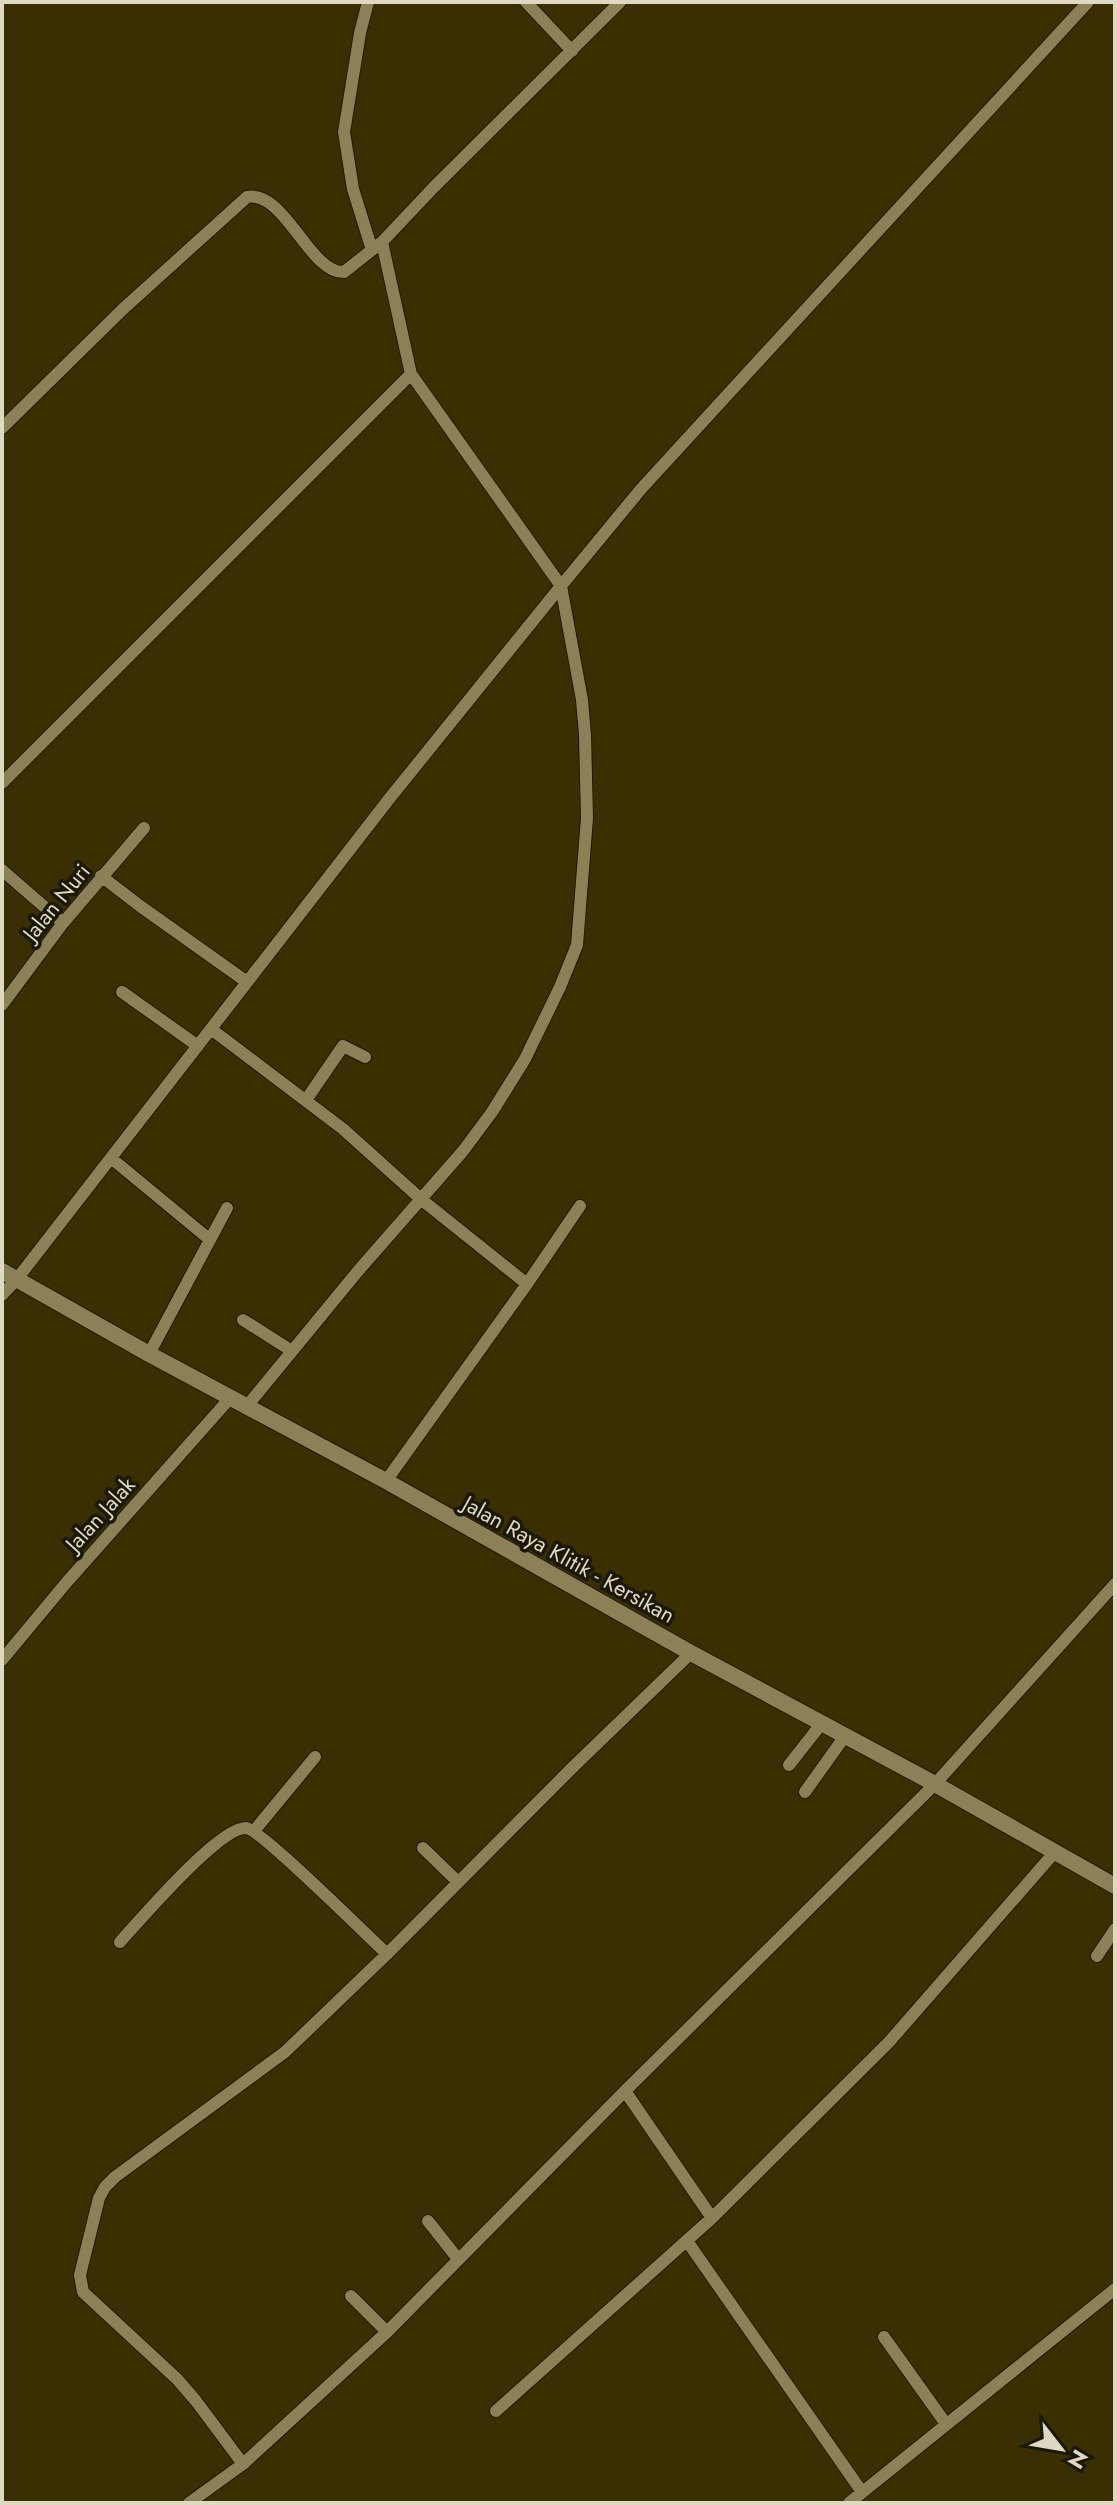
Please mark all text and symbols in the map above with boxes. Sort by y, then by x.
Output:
street label: Jalan Nuri [13,856,97,950]
street label: Jalan Jalak [56,1469,142,1561]
street label: Jalan Raya Klitik - Kersikan [455,1486,681,1631]
north arrow [1021,2409,1101,2489]
text: N [1060,2444,1096,2475]

